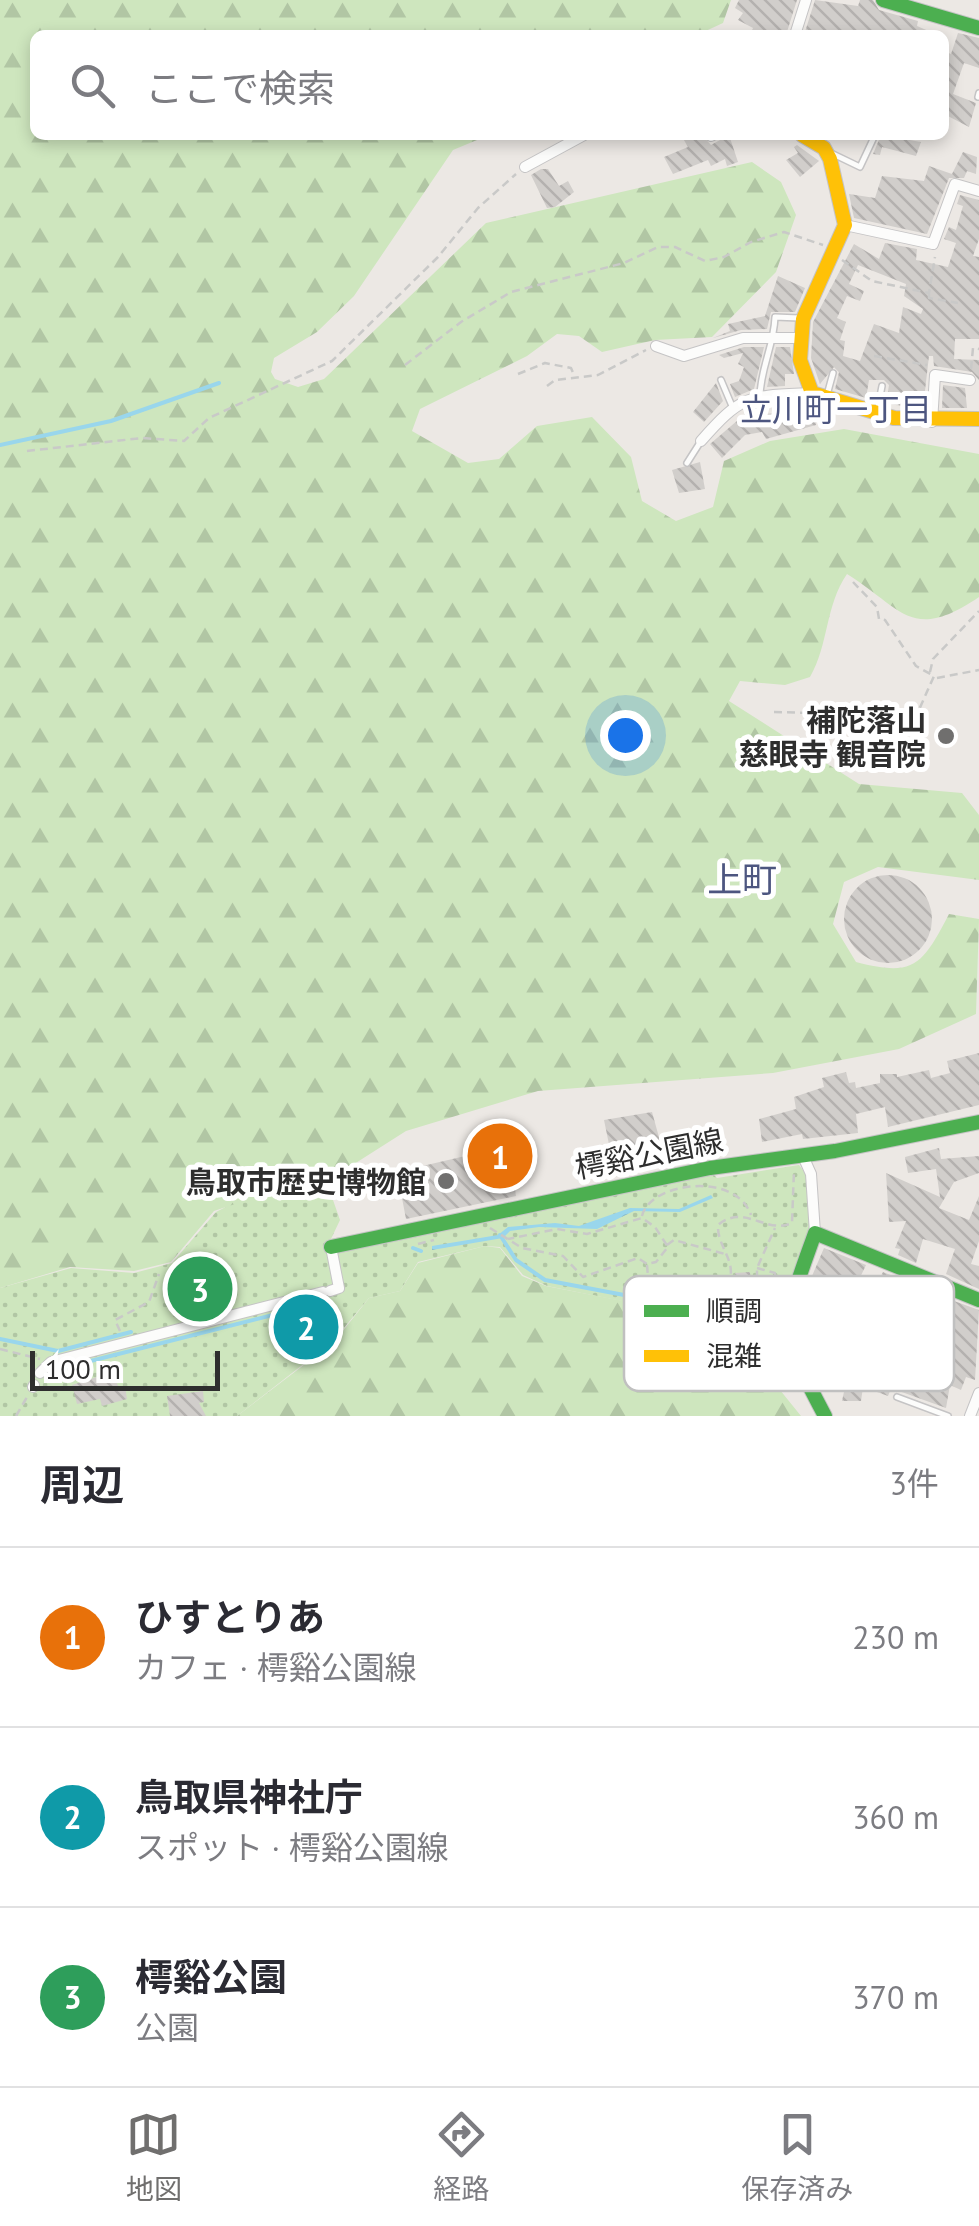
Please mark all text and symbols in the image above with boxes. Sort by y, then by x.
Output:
search box [30,30,949,140]
icon: search [65,58,120,113]
text: ここで検索 [145,63,335,112]
district label: 立川町一丁目 [740,388,932,430]
place label: 補陀落山 慈眼寺 観音院 [738,700,926,773]
your location [600,710,651,761]
marker: 補陀落山 慈眼寺 観音院 [935,725,957,747]
district label: 上町 [707,856,777,902]
pin: 1 [468,1118,532,1194]
street label: 樗谿公園線 [572,1120,726,1186]
place label: 鳥取市歴史博物館 [186,1162,426,1201]
marker: 鳥取市歴史博物館 [435,1170,457,1192]
pin: 3 [168,1252,232,1326]
legend [624,1276,954,1391]
pin: 2 [274,1290,338,1364]
text: 順調 [706,1292,762,1329]
text: 混雑 [706,1337,762,1374]
scale bar [30,1346,220,1390]
text: 100 m [45,1350,121,1387]
text: 周辺 [40,1457,124,1512]
text: 3件 [890,1462,939,1504]
text: ひすとりあ [135,1592,325,1641]
text: 1 [63,1616,82,1658]
text: 230 m [852,1616,939,1658]
text: カフェ · 樗谿公園線 [135,1646,417,1688]
text: 鳥取県神社庁 [135,1772,363,1821]
text: 2 [63,1796,82,1838]
text: 360 m [852,1796,939,1838]
text: スポット · 樗谿公園線 [135,1826,449,1868]
text: 樗谿公園 [135,1952,287,2001]
text: 3 [63,1976,82,2018]
text: 370 m [852,1976,939,2018]
text: 公園 [135,2006,199,2048]
tab: 地図 [126,2107,182,2207]
tab: 経路 [433,2107,489,2207]
tab: 保存済み [741,2107,853,2207]

